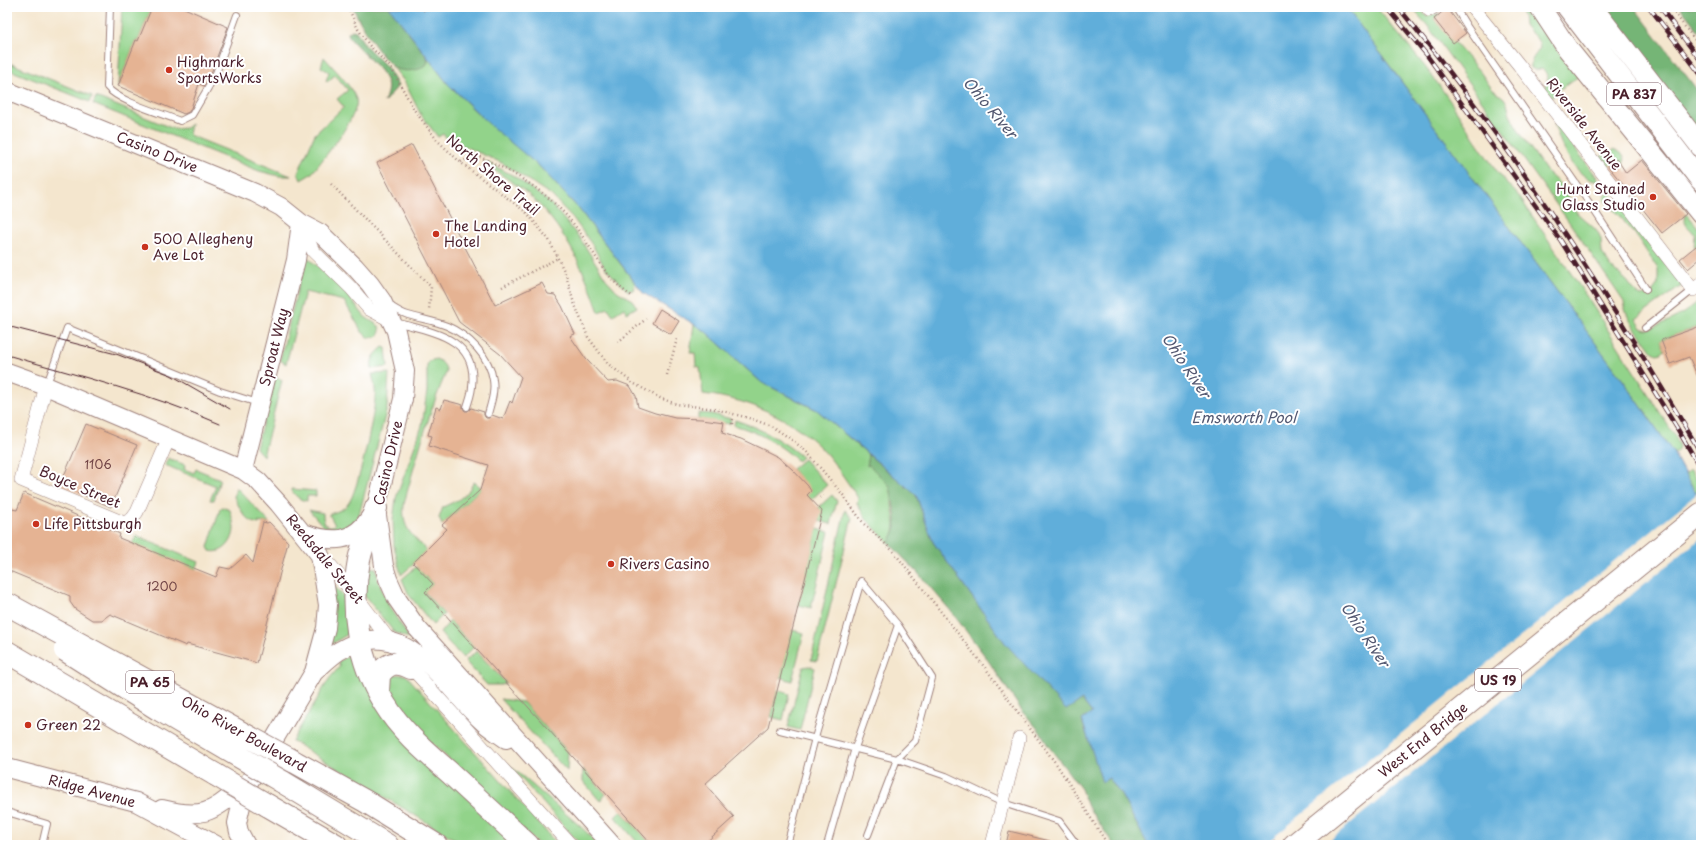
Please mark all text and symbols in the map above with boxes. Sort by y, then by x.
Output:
place label: Highmark SportsWorks [177,51,262,88]
marker: Highmark SportsWorks [164,65,174,75]
water label: Ohio River [959,71,1025,144]
street label: Riverside Avenue [1541,73,1627,174]
road number: PA 837 [1607,83,1661,105]
street label: Casino Drive [113,126,201,177]
street label: North Shore Trail [442,129,545,220]
place label: Hunt Stained Glass Studio [1556,178,1645,215]
marker: Hunt Stained Glass Studio [1648,192,1658,202]
place label: The Landing Hotel [444,215,527,252]
place label: 500 Allegheny Ave Lot [153,228,253,265]
marker: The Landing Hotel [431,229,441,239]
marker: 500 Allegheny Ave Lot [140,242,150,252]
street label: Sproat Way [254,306,293,388]
water label: Ohio River [1157,328,1219,404]
water label: Emsworth Pool [1192,405,1299,428]
street label: Casino Drive [368,418,407,507]
house number: 1106 [84,455,112,473]
street label: Boyce Street [36,460,124,513]
street label: Reedsdale Street [282,509,369,608]
place label: Life Pittsburgh [44,513,142,534]
marker: Life Pittsburgh [31,519,41,529]
place label: Rivers Casino [619,553,710,574]
marker: Rivers Casino [606,559,616,569]
house number: 1200 [147,577,177,595]
water label: Ohio River [1336,597,1398,673]
road number: US 19 [1475,669,1521,691]
road number: PA 65 [126,671,174,693]
street label: Ohio River Boulevard [178,690,311,777]
street label: West End Bridge [1373,697,1472,782]
place label: Green 22 [36,714,101,735]
marker: Green 22 [23,720,33,730]
street label: Ridge Avenue [46,769,138,812]

